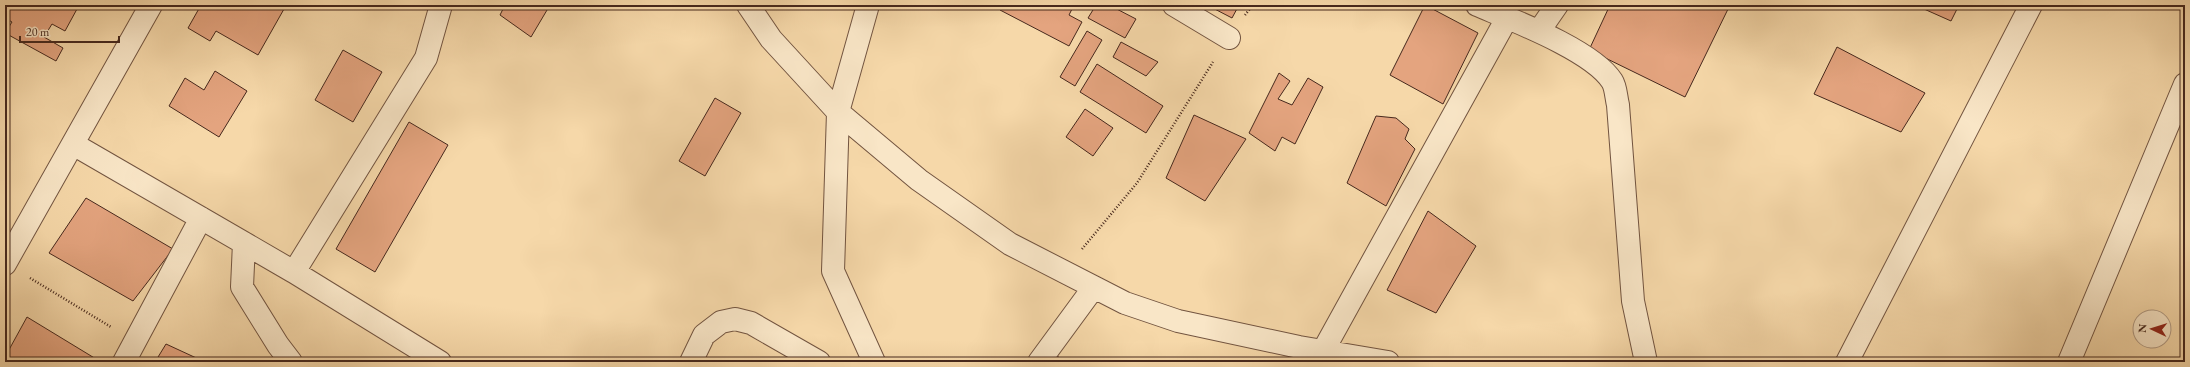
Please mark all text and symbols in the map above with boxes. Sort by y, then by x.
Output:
scale bar [20,18,119,44]
text: 20 m [26,24,50,40]
north arrow [2132,309,2172,349]
text: N [2135,323,2149,333]

